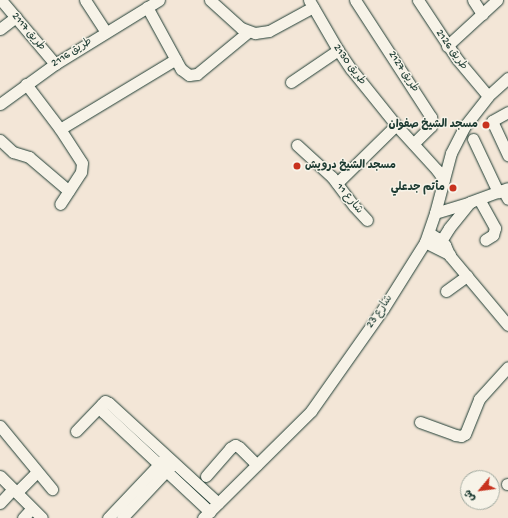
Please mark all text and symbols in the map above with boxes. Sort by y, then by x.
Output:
street label: طريق 2117 [8,10,48,54]
street label: طريق 2126 [432,27,470,73]
street label: طريق 2116 [49,35,95,71]
street label: طريق 2130 [330,42,368,88]
street label: طريق 2127 [385,49,421,95]
place label: مسجد الشيخ صفوان [389,118,478,132]
marker: مسجد الشيخ صفوان [481,120,491,130]
place label: مسجد الشيخ درويش [305,159,396,173]
marker: مسجد الشيخ درويش [292,161,302,171]
street label: شارع 11 [333,181,365,217]
place label: مأتم جدعلي [391,181,445,195]
marker: مأتم جدعلي [448,183,458,193]
street label: شارع 23 [364,293,396,331]
north arrow [460,470,500,510]
text: ش [462,487,479,504]

